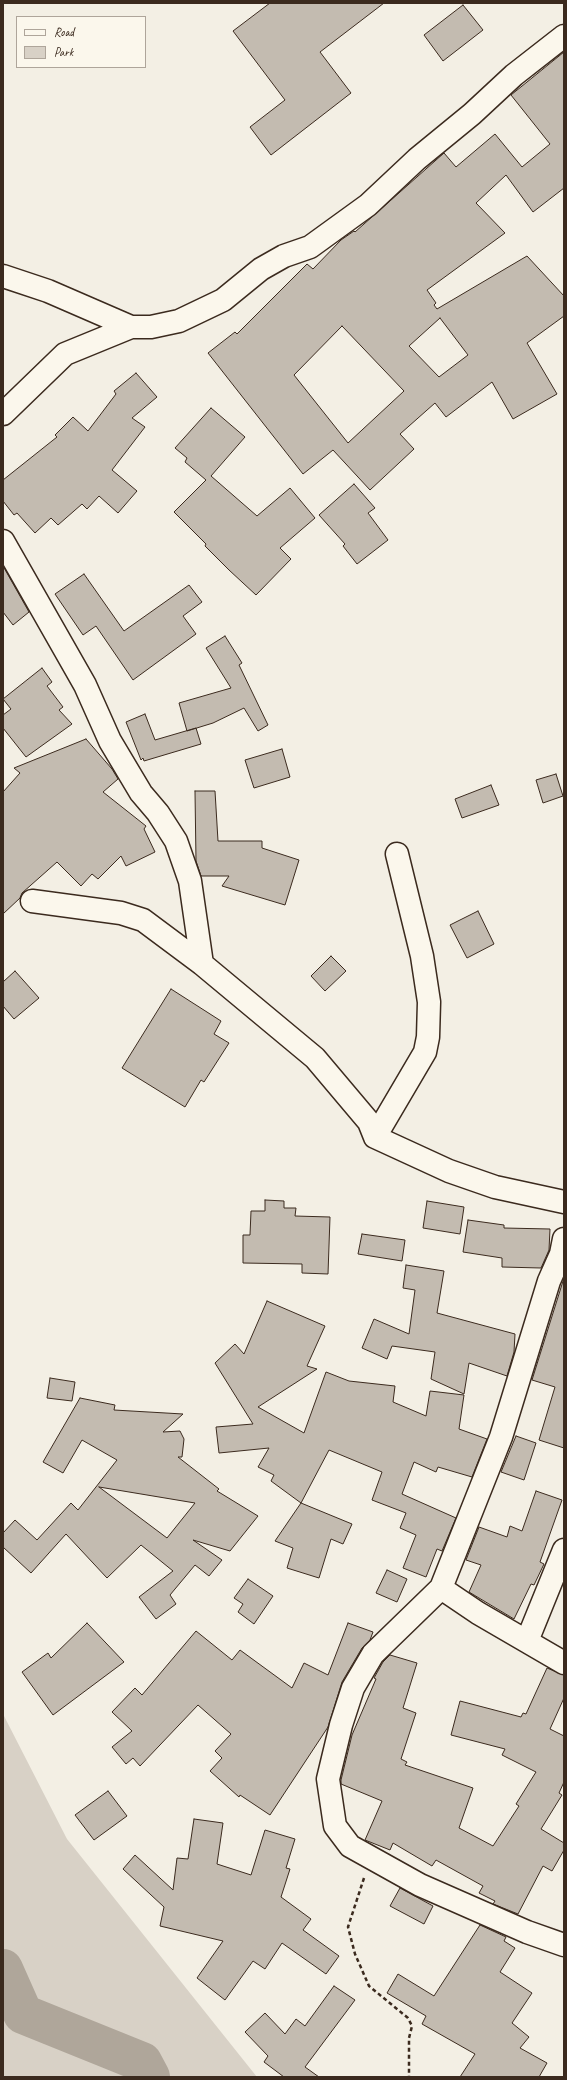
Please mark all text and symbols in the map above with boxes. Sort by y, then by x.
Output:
legend [16,16,146,68]
text: Road [54,24,74,40]
text: Park [54,44,73,60]

